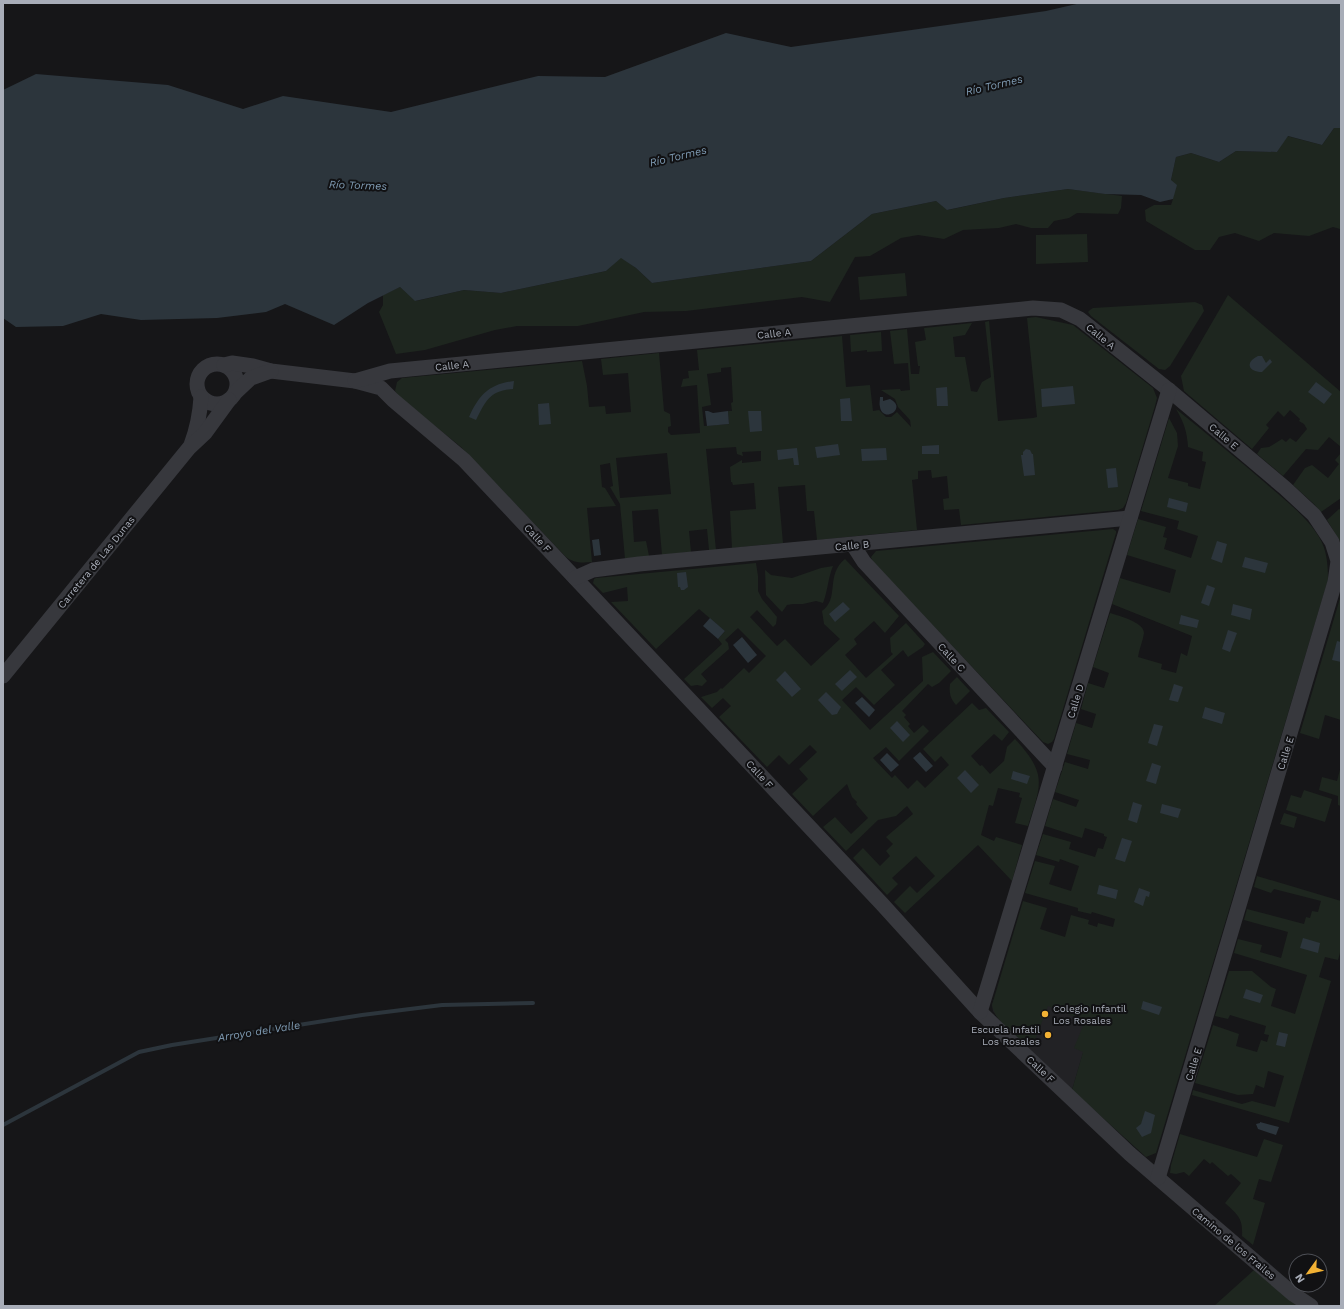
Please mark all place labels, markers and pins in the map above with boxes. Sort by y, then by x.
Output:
place label: Colegio Infantil Los Rosales [1053,1003,1126,1026]
marker: Colegio Infantil Los Rosales [1040,1009,1050,1019]
place label: Escuela Infatil Los Rosales [971,1024,1040,1047]
marker: Escuela Infatil Los Rosales [1043,1030,1053,1040]

